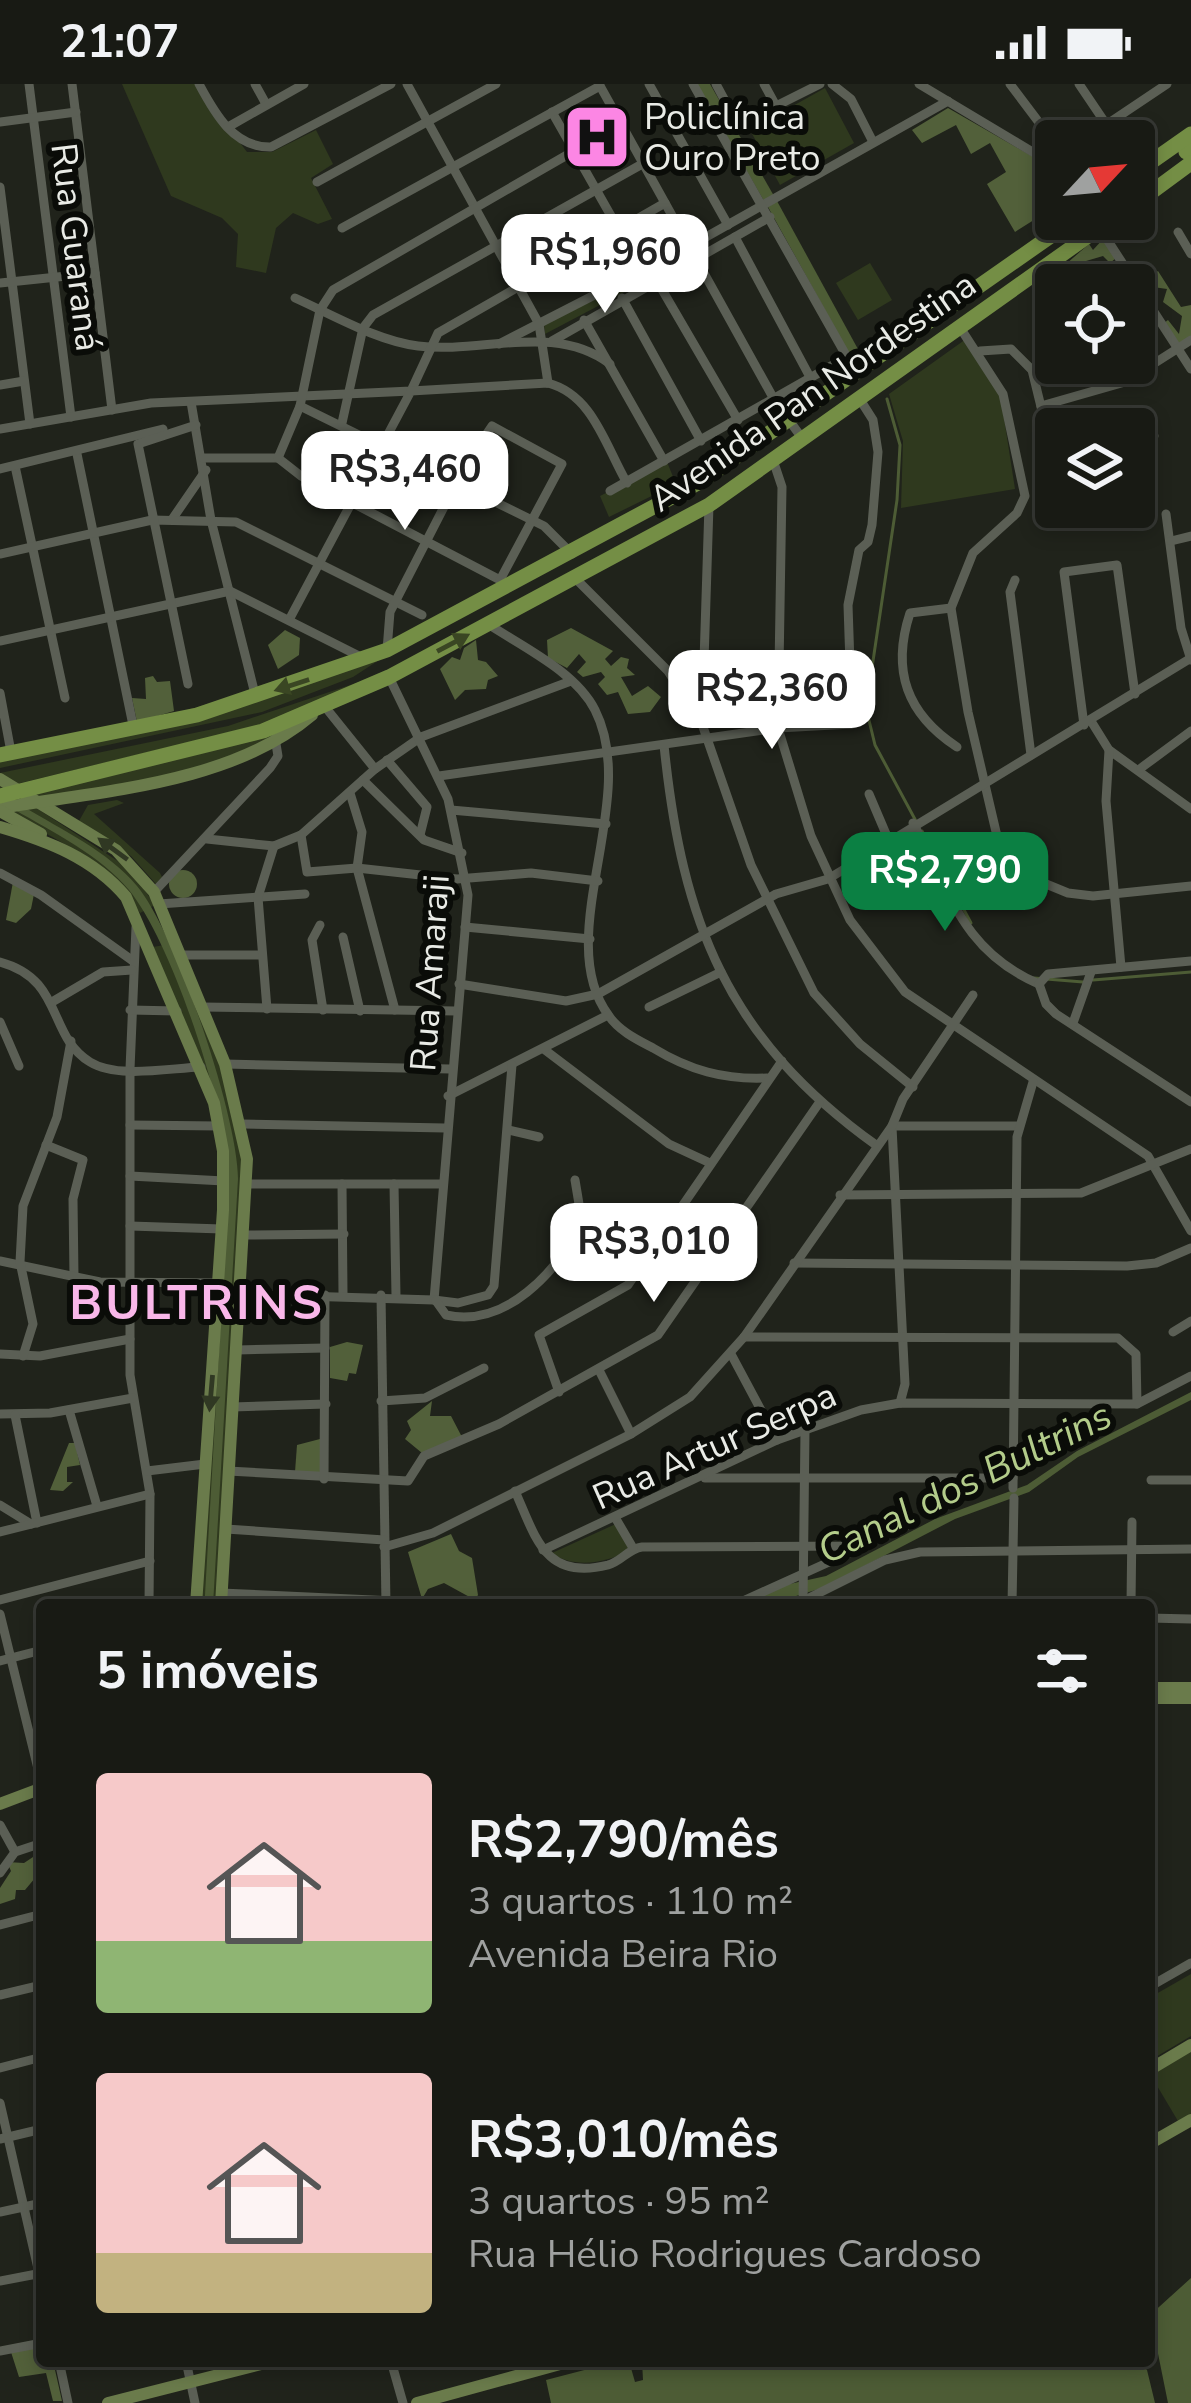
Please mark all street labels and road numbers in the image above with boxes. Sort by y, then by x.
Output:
street label: Rua Guaraná [38,140,113,354]
street label: Avenida Pan Nordestina [640,261,986,524]
street label: Rua Amaraji [399,873,462,1073]
street label: Rua Artur Serpa [585,1371,844,1522]

